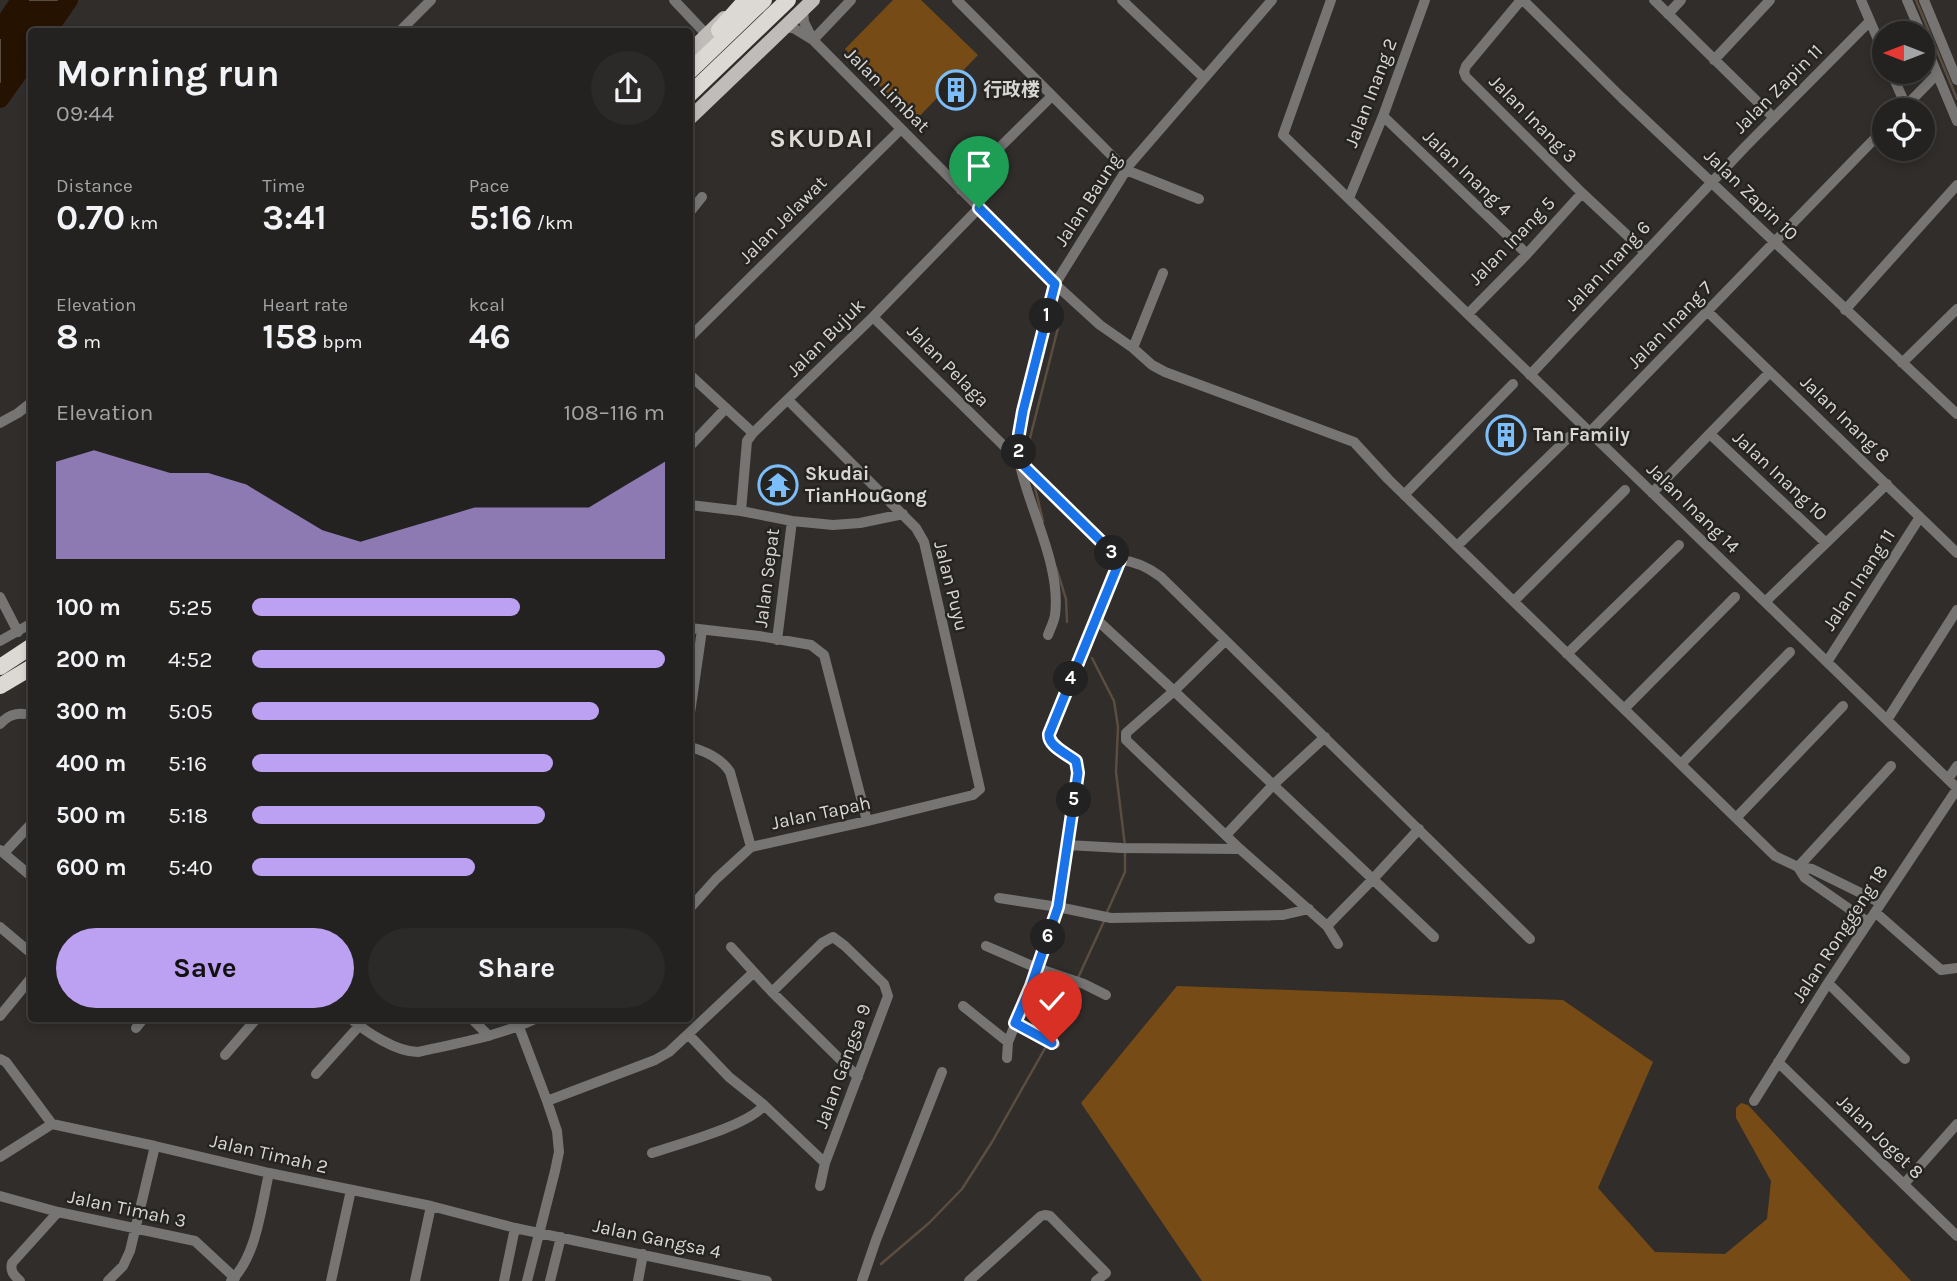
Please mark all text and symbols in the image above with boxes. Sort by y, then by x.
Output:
north arrow [1872,21,1936,84]
map controls [1872,21,1935,161]
street label: Jalan Inang 2 [1340,35,1402,151]
street label: Jalan Zapin 11 [1729,40,1827,138]
street label: Jalan Limbat [840,43,934,137]
text: Morning run [56,51,280,96]
button: share [591,51,665,125]
building icon: 行政楼 [935,69,977,111]
street label: Jalan Inang 3 [1485,71,1581,167]
place label: 行政楼 [983,79,1040,101]
button: locate [1872,98,1935,161]
text: 09:44 [56,100,114,127]
district label: SKUDAI [769,123,875,154]
street label: Jalan Inang 4 [1418,125,1516,221]
pin [949,136,1009,208]
street label: Jalan Zapin 10 [1700,145,1802,245]
icon: arrive [960,147,998,185]
street label: Jalan Baung [1050,149,1126,250]
street label: Jalan Jelawat [735,172,831,268]
text: Distance [56,175,133,197]
text: Time [262,175,305,197]
text: Pace [469,175,509,197]
street label: Jalan Inang 5 [1464,192,1560,290]
text: 0.70 [56,197,125,238]
text: 3:41 [262,197,327,238]
text: 5:16 [469,197,532,238]
text: km [125,212,158,234]
text: /km [532,212,573,234]
street label: Jalan Inang 6 [1561,217,1655,315]
street label: Jalan Inang 7 [1623,277,1717,373]
text: Elevation [56,294,136,316]
text: Heart rate [262,294,348,316]
text: kcal [469,294,505,316]
street label: Jalan Bujuk [782,294,870,382]
pin: 1 [1030,298,1064,334]
text: 1 [1043,304,1050,326]
text: 8 [56,316,79,357]
text: 158 [262,316,318,357]
text: 46 [469,316,511,357]
street label: Jalan Pelaga [902,320,994,412]
text: m [79,331,101,353]
text: bpm [318,331,362,353]
street label: Jalan Inang 8 [1796,371,1894,467]
text: Elevation [56,399,153,426]
text: 108–116 m [563,399,665,426]
building icon: Tan Family [1485,414,1527,456]
place label: Tan Family [1533,424,1630,446]
street label: Jalan Inang 10 [1728,427,1832,525]
pin: 2 [1002,434,1036,470]
text: 2 [1013,440,1024,462]
street label: Jalan Inang 14 [1642,458,1744,558]
place label: Skudai TianHouGong [805,463,927,507]
temple icon: Skudai TianHouGong [757,464,799,506]
street label: Jalan Inang 11 [1818,525,1900,635]
street label: Jalan Sepat [750,527,784,629]
pin: 3 [1094,536,1130,570]
street label: Jalan Puyu [929,539,973,633]
text: 3 [1106,541,1117,563]
text: 100 m [56,594,121,621]
text: 5:25 [168,594,213,621]
text: 200 m [56,646,127,673]
text: 4:52 [168,646,212,673]
pin: 4 [1054,662,1088,696]
text: 4 [1065,667,1076,689]
text: 300 m [56,698,127,725]
text: 5:05 [168,698,213,725]
text: 400 m [56,750,126,777]
text: 5:16 [168,750,207,777]
pin: 5 [1056,782,1092,818]
text: 5 [1068,788,1079,810]
street label: Jalan Tapah [769,792,873,834]
text: 500 m [56,802,126,829]
text: 5:18 [168,802,208,829]
text: 600 m [56,854,127,881]
text: 5:40 [168,854,213,881]
street label: Jalan Ronggeng 18 [1787,861,1893,1007]
pin: 6 [1030,920,1066,954]
text: 6 [1042,925,1053,947]
button: Save [56,928,354,1008]
button: Share [368,928,665,1008]
pin [1022,971,1082,1043]
icon: check [1033,982,1071,1020]
street label: Jalan Gangsa 9 [810,1001,876,1131]
street label: Jalan Joget 8 [1832,1090,1928,1184]
street label: Jalan Timah 2 [208,1130,330,1178]
street label: Jalan Timah 3 [66,1186,188,1232]
street label: Jalan Gangsa 4 [591,1215,723,1263]

